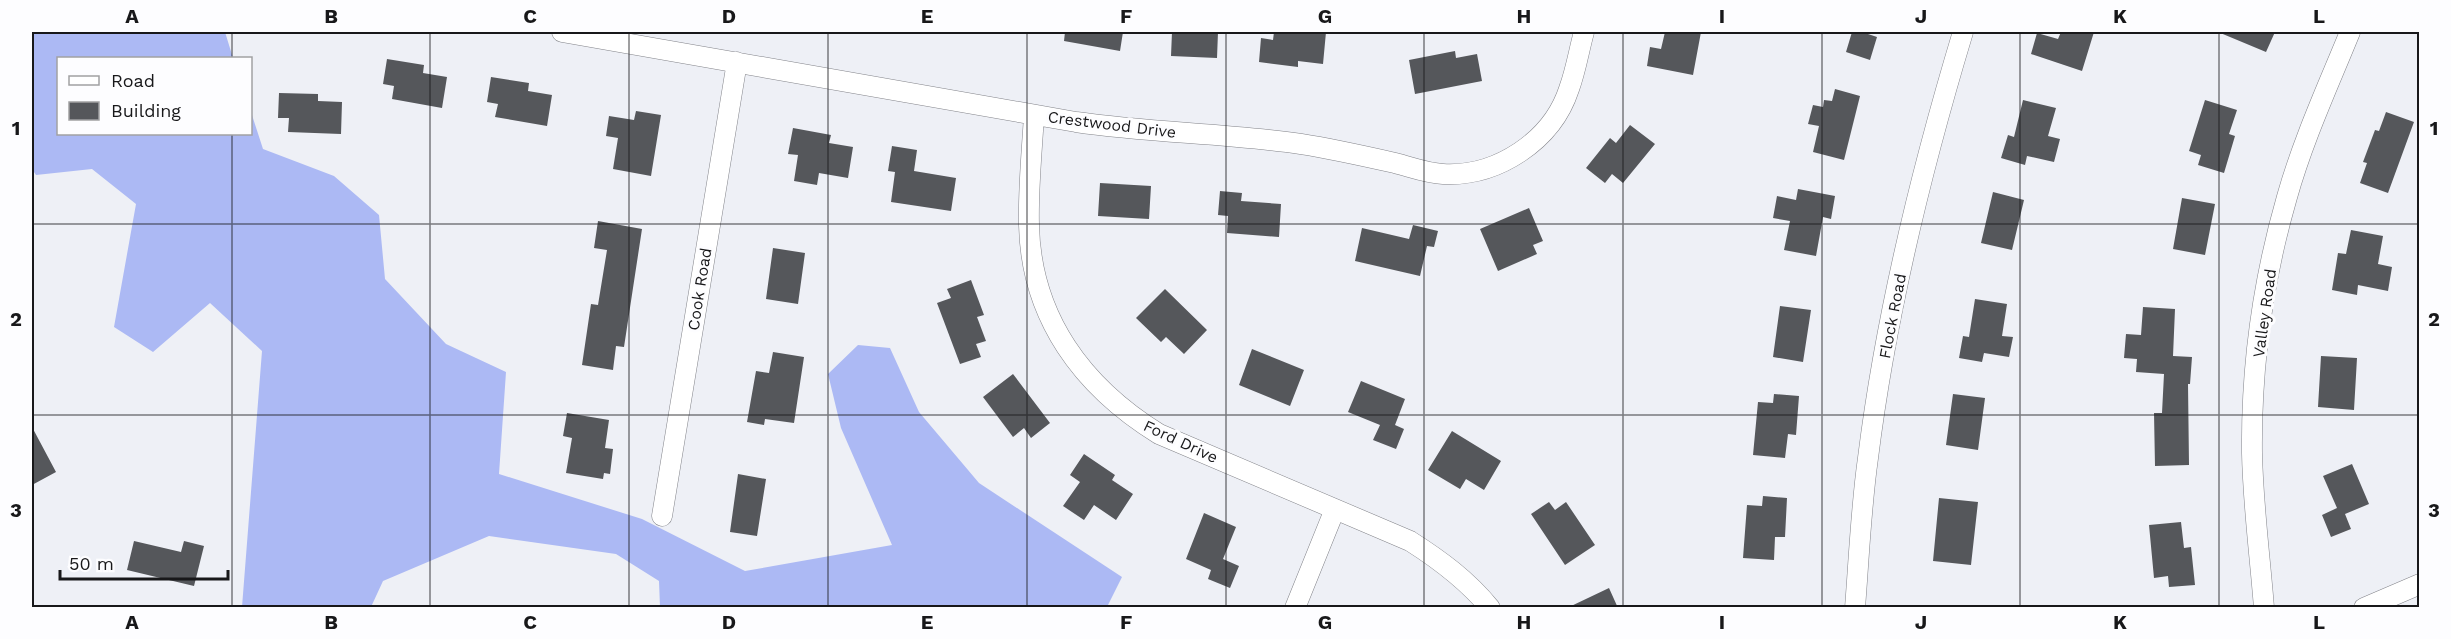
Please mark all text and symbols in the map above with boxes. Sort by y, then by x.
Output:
text: A [125,4,139,28]
text: B [324,4,338,28]
text: C [523,4,537,28]
text: D [722,4,736,28]
text: E [921,4,933,28]
text: F [1120,4,1132,28]
text: G [1318,4,1332,28]
text: H [1517,4,1531,28]
text: I [1719,4,1725,28]
text: J [1915,4,1927,28]
text: K [2113,4,2127,28]
text: L [2313,4,2325,28]
legend [57,57,252,135]
text: Road [111,70,155,91]
text: Building [111,100,181,121]
street label: Crestwood Drive [1047,107,1177,142]
text: 1 [12,116,20,140]
text: 1 [2430,116,2438,140]
street label: Cook Road [684,246,715,332]
street label: Valley Road [2249,267,2280,359]
street label: Flock Road [1875,272,1910,360]
text: 2 [10,307,22,331]
text: 2 [2428,307,2440,331]
street label: Ford Drive [1141,416,1221,467]
text: 3 [10,498,22,522]
text: 3 [2428,498,2440,522]
scale bar [60,543,228,581]
text: 50 m [69,553,114,574]
text: A [125,610,139,634]
text: B [324,610,338,634]
text: C [523,610,537,634]
text: D [722,610,736,634]
text: E [921,610,933,634]
text: F [1120,610,1132,634]
text: G [1318,610,1332,634]
text: H [1517,610,1531,634]
text: I [1719,610,1725,634]
text: J [1915,610,1927,634]
text: K [2113,610,2127,634]
text: L [2313,610,2325,634]

